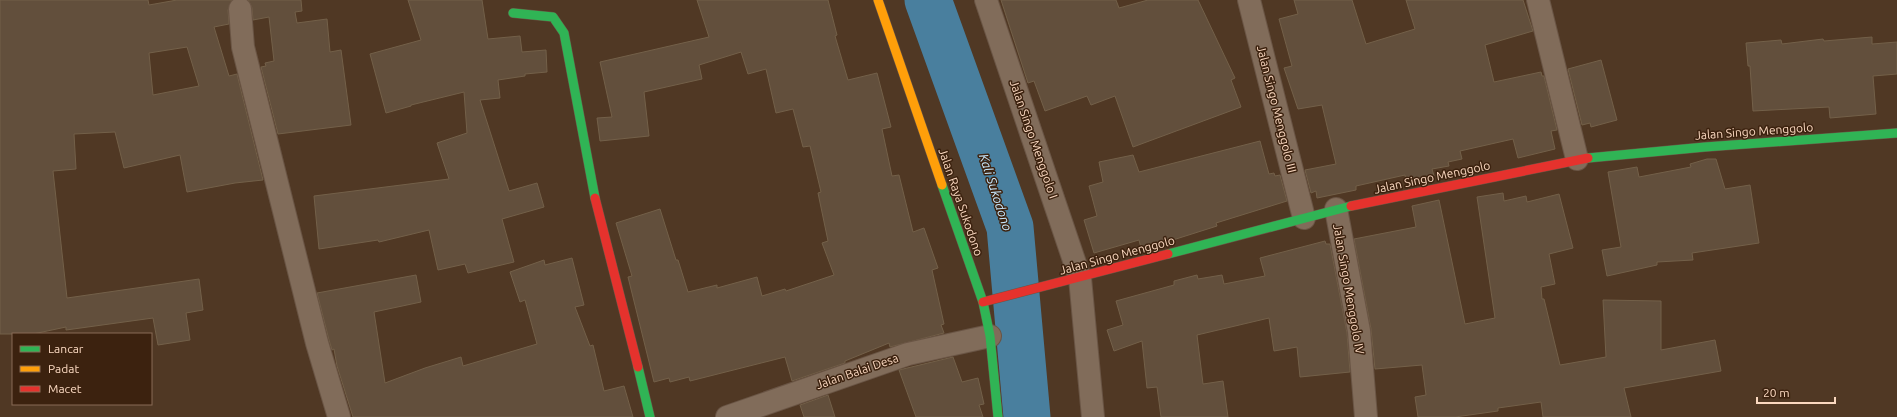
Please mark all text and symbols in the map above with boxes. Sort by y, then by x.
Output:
street label: Jalan Singo Menggolo III [1255,44,1299,174]
street label: Jalan Singo Menggolo I [1008,78,1060,200]
street label: Jalan Singo Menggolo [1694,120,1814,142]
street label: Jalan Raya Sukodono [936,146,986,258]
water label: Kali Sukodono [977,152,1015,232]
street label: Jalan Singo Menggolo [1373,158,1491,196]
street label: Jalan Singo Menggolo IV [1331,223,1367,356]
street label: Jalan Singo Menggolo [1058,233,1176,277]
legend [12,333,152,405]
text: Lancar [48,342,84,355]
street label: Jalan Balai Desa [814,351,900,391]
text: Padat [48,362,79,375]
scale bar [1757,379,1835,405]
text: Macet [48,382,82,395]
text: 20 m [1763,386,1790,399]

